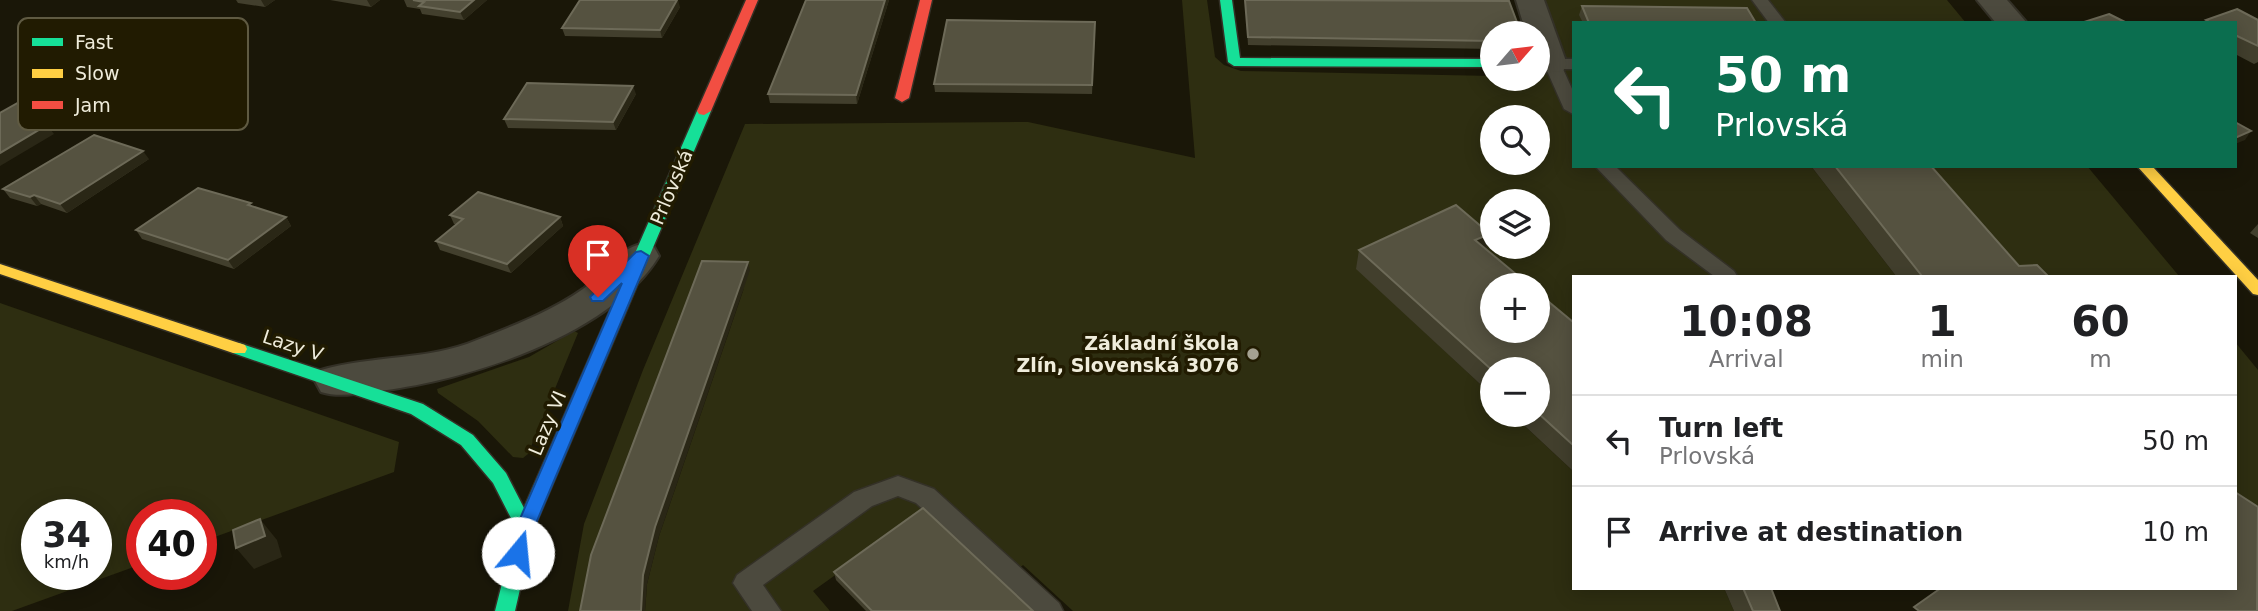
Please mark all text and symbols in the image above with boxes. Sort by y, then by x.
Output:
legend [18,18,248,130]
north arrow [1480,21,1550,91]
map controls [1480,21,1550,427]
text: Fast [75,31,113,53]
text: 50 m [1715,47,1851,104]
icon: left [1600,49,1691,140]
text: Slow [75,62,120,84]
text: Jam [74,94,111,116]
button: search [1480,105,1550,175]
text: Prlovská [1715,106,1849,144]
street label: Prlovská [645,146,697,228]
button: layers [1480,189,1550,259]
pin [568,225,628,297]
icon: arrive [579,236,617,274]
button: + [1480,273,1550,343]
text: 10:08 [1679,297,1813,346]
text: 1 [1927,297,1957,346]
text: 60 [2071,297,2130,346]
street label: Lazy V [260,325,326,365]
place label: Základní škola Zlín, Slovenská 3076 [1017,332,1239,376]
marker: Základní škola Zlín, Slovenská 3076 [1245,346,1261,362]
text: Arrival [1709,346,1784,372]
text: min [1920,346,1964,372]
text: m [2089,346,2112,372]
button: − [1480,357,1550,427]
street label: Lazy VI [524,387,570,459]
text: Turn left [1659,413,1783,443]
icon: left [1600,422,1638,460]
text: 50 m [2142,426,2209,456]
text: Prlovská [1659,443,1755,469]
speed limit sign: 40 [126,499,217,590]
icon: arrive [1600,513,1638,551]
text: 34 [42,515,91,555]
position arrow [481,516,555,590]
text: Arrive at destination [1659,517,1963,547]
text: 10 m [2142,517,2209,547]
text: km/h [44,551,89,572]

